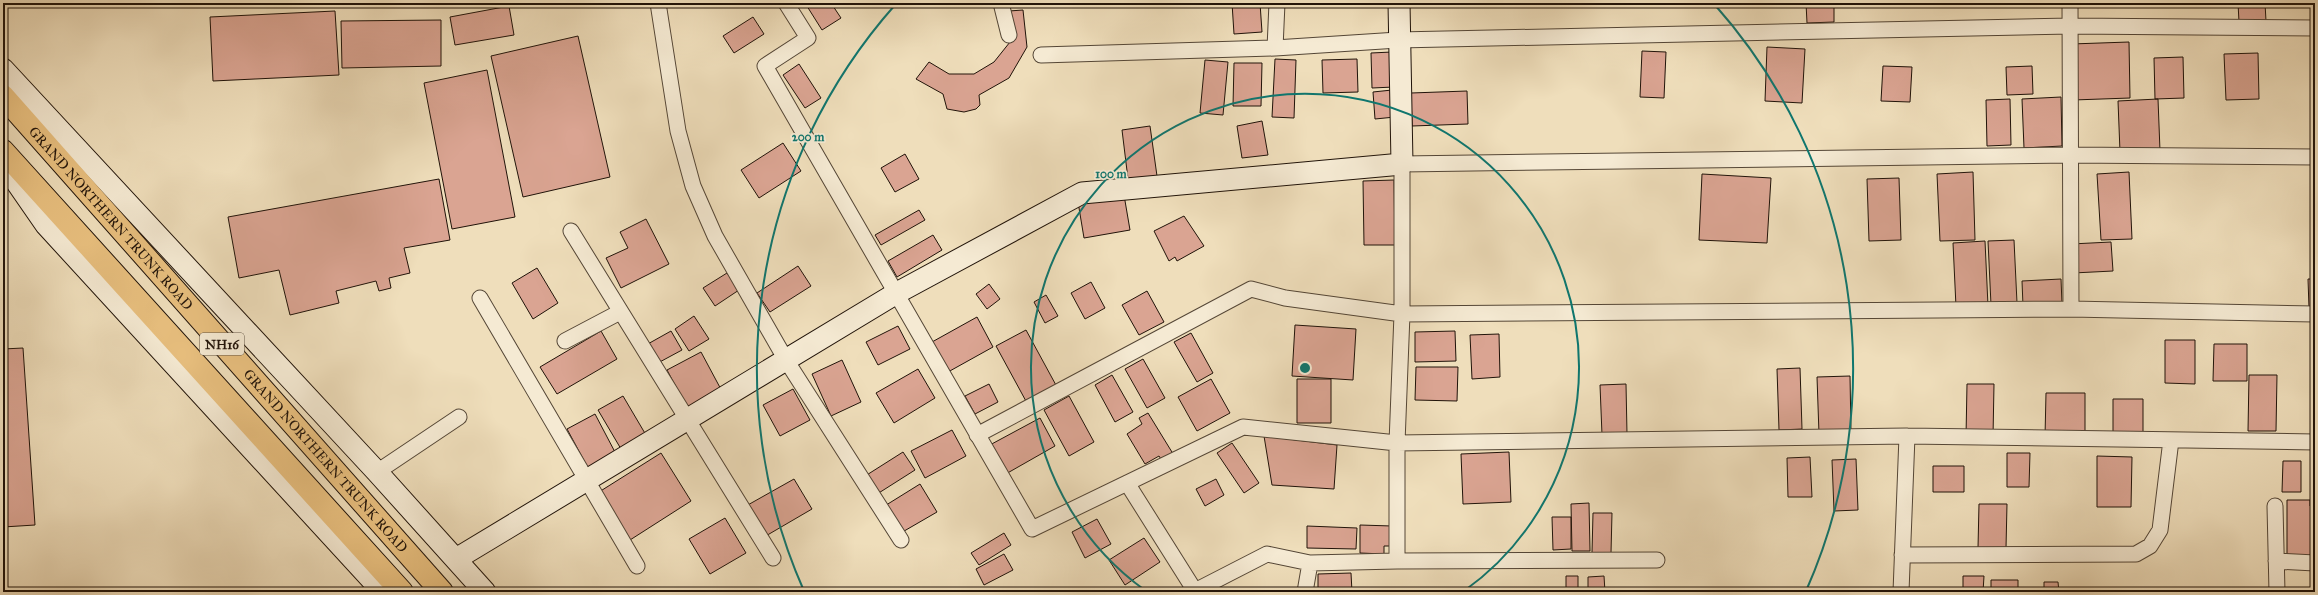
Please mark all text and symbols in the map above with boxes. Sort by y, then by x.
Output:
street label: GRAND NORTHERN TRUNK ROAD [25,123,196,314]
text: 200 m [792,130,825,144]
text: 100 m [1095,167,1128,181]
road number: NH16 [200,333,244,355]
centre of rings [1298,361,1312,375]
street label: GRAND NORTHERN TRUNK ROAD [240,366,411,556]

